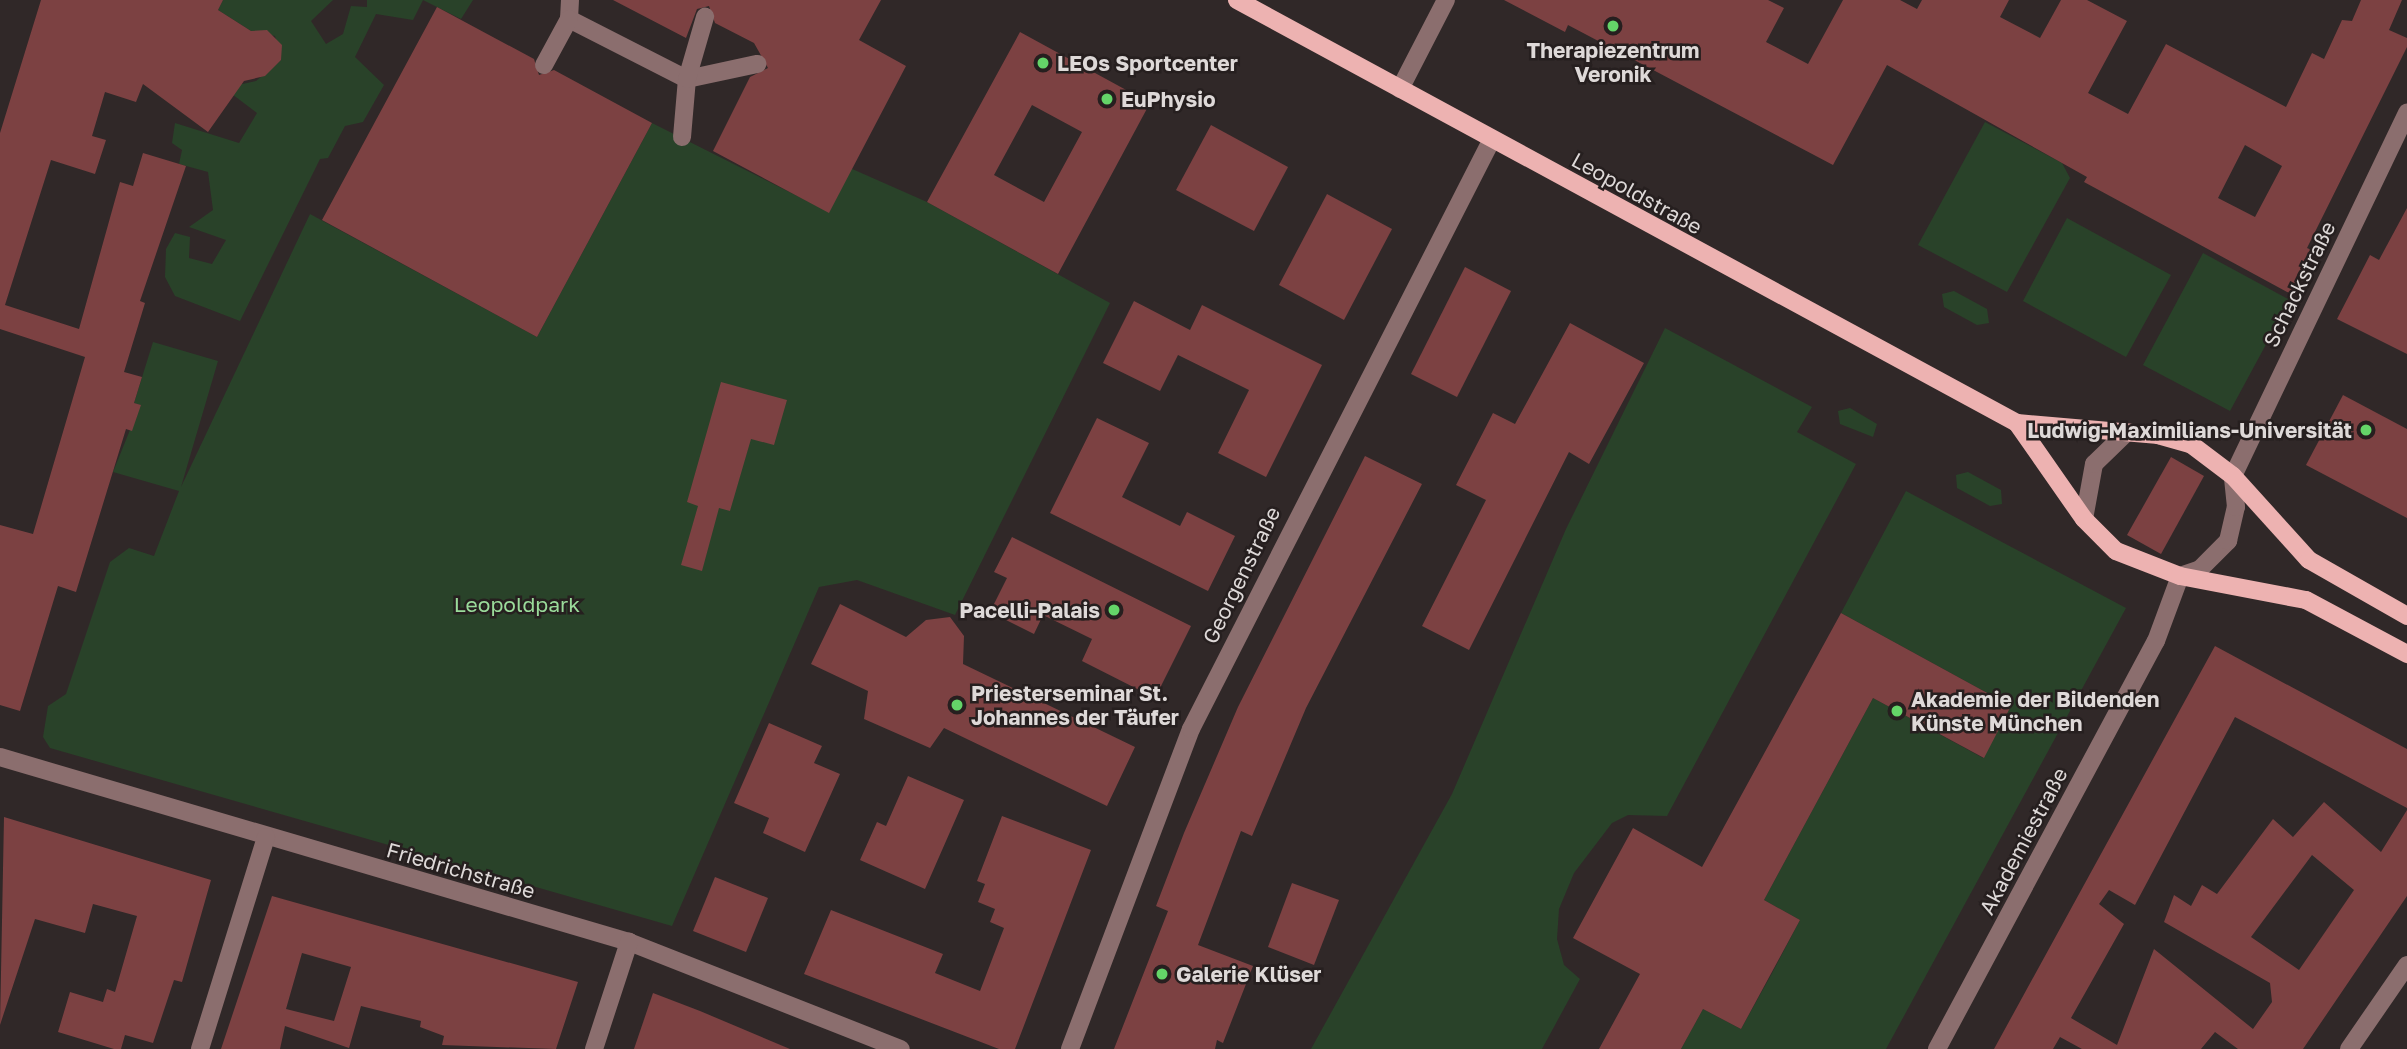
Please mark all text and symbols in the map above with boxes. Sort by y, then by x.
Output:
marker: Therapiezentrum Veronik [1605,18,1621,34]
place label: Therapiezentrum Veronik [1527,37,1699,87]
place label: LEOs Sportcenter [1057,50,1238,76]
marker: LEOs Sportcenter [1035,55,1051,71]
place label: EuPhysio [1121,86,1216,112]
marker: EuPhysio [1099,91,1115,107]
street label: Leopoldstraße [1567,147,1707,239]
street label: Schackstraße [2258,217,2340,351]
place label: Ludwig-Maximilians-Universität [2027,417,2352,443]
marker: Ludwig-Maximilians-Universität [2358,422,2374,438]
street label: Georgenstraße [1197,502,1285,648]
park label: Leopoldpark [454,591,580,617]
place label: Pacelli-Palais [959,597,1100,623]
marker: Pacelli-Palais [1106,602,1122,618]
place label: Priesterseminar St. Johannes der Täufer [971,680,1179,730]
place label: Akademie der Bildenden Künste München [1911,686,2159,736]
marker: Priesterseminar St. Johannes der Täufer [949,697,965,713]
marker: Akademie der Bildenden Künste München [1889,703,1905,719]
street label: Akademiestraße [1974,763,2072,919]
street label: Friedrichstraße [384,837,538,903]
place label: Galerie Klüser [1176,961,1322,987]
marker: Galerie Klüser [1154,966,1170,982]

